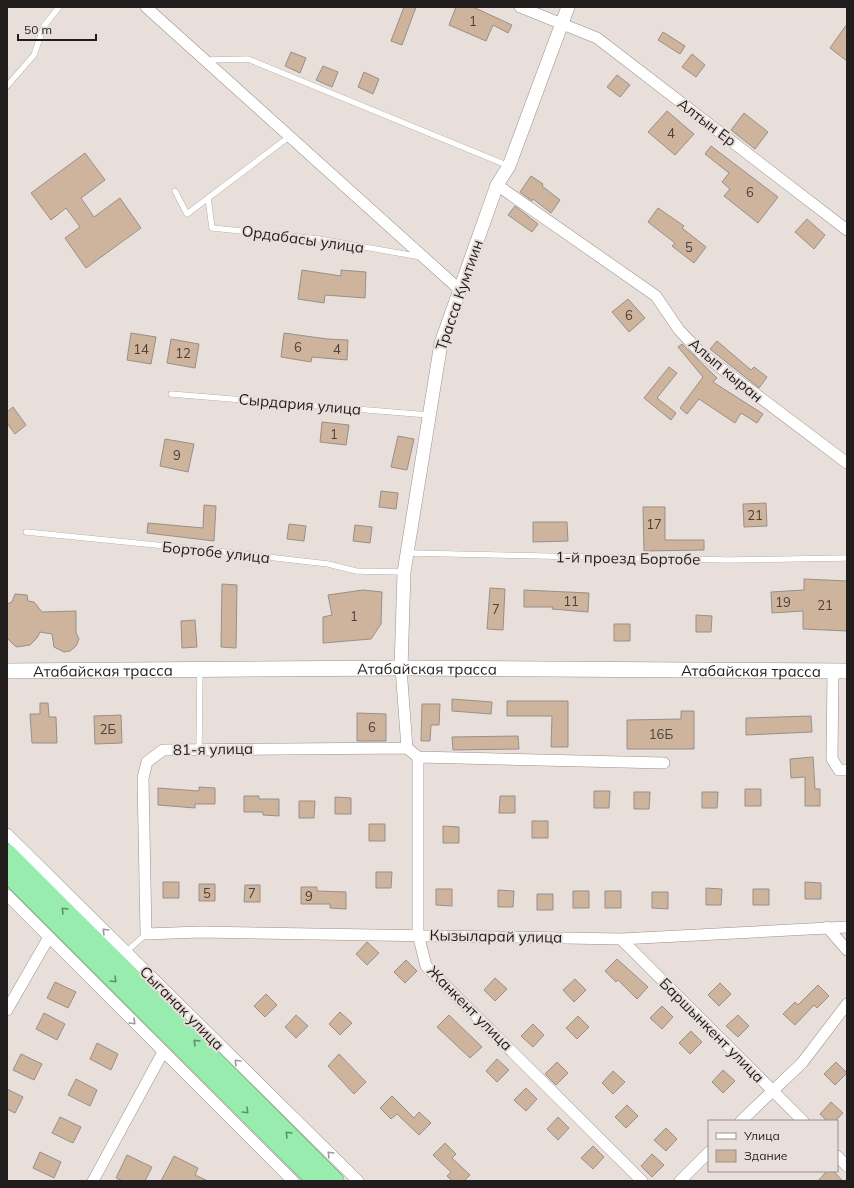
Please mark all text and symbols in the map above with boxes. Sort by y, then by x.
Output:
house number: 1 [469,13,477,29]
scale bar [18,16,96,42]
text: 50 m [24,22,52,37]
street label: Алтын Ер [674,94,740,150]
house number: 4 [667,125,675,141]
house number: 6 [746,184,754,200]
street label: Ордабасы улица [241,221,365,257]
street label: Трасса Кумтиин [431,237,487,353]
house number: 5 [685,239,693,255]
house number: 6 [625,307,633,323]
street label: Алып кыран [685,334,767,406]
house number: 6 [294,339,302,355]
house number: 14 [133,341,149,357]
house number: 4 [333,341,341,357]
house number: 12 [175,345,191,361]
street label: Сырдария улица [238,389,362,419]
house number: 1 [330,426,338,442]
house number: 9 [173,447,181,463]
house number: 21 [747,507,763,523]
house number: 17 [646,516,662,532]
street label: Бортобе улица [161,537,271,567]
street label: 1-й проезд Бортобе [555,547,701,569]
house number: 11 [563,593,579,609]
house number: 19 [775,594,791,610]
house number: 21 [817,597,833,613]
house number: 7 [492,601,500,617]
house number: 1 [350,608,358,624]
street label: Атабайская трасса [357,658,497,678]
street label: Атабайская трасса [33,660,173,680]
street label: Атабайская трасса [681,660,821,680]
house number: 6 [368,719,376,735]
house number: 2Б [100,721,116,737]
house number: 16Б [649,726,673,742]
street label: 81-я улица [173,739,253,759]
house number: 5 [203,885,211,901]
house number: 7 [248,885,256,901]
house number: 9 [305,888,313,904]
one-way arrow [61,907,69,915]
street label: Кызыларай улица [430,925,562,947]
one-way arrow [102,928,110,936]
street label: Жанкент улица [423,961,517,1055]
street label: Сыганак улица [136,962,228,1054]
street label: Баршынкент улица [656,974,768,1086]
one-way arrow [109,975,117,983]
one-way arrow [128,1017,136,1025]
one-way arrow [193,1039,201,1047]
one-way arrow [234,1059,242,1067]
one-way arrow [241,1106,249,1114]
legend [708,1120,838,1172]
text: Улица [743,1128,780,1143]
one-way arrow [285,1131,293,1139]
text: Здание [744,1148,788,1163]
one-way arrow [327,1151,335,1159]

